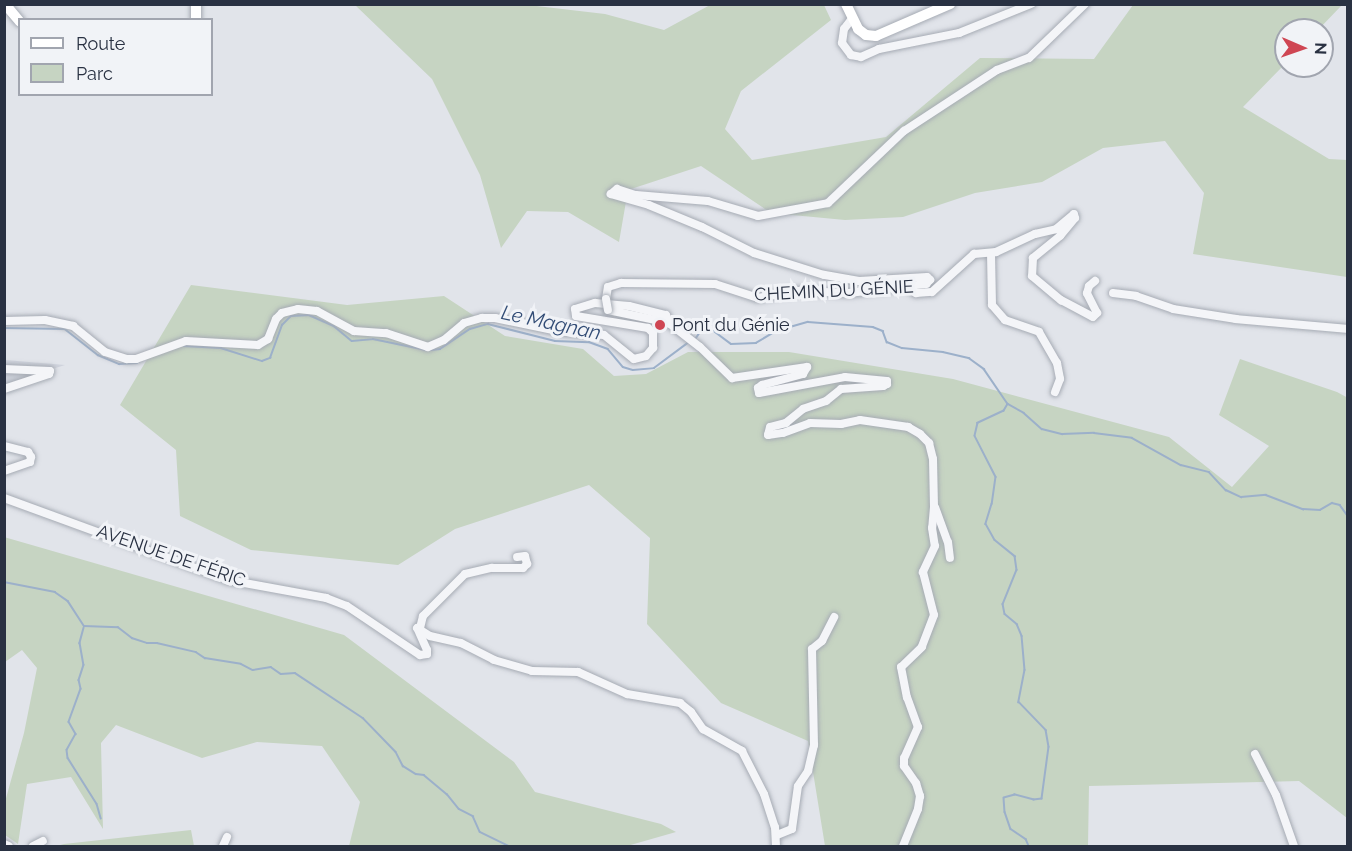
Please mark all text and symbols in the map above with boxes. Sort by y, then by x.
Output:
legend [18,18,213,96]
north arrow [1274,18,1334,78]
text: Route [76,33,125,54]
text: N [1311,42,1330,55]
text: Parc [76,63,113,84]
street label: CHEMIN DU GÉNIE [754,276,914,306]
water label: Le Magnan [499,301,603,345]
place label: Pont du Génie [672,314,790,336]
marker: Pont du Génie [653,318,667,332]
street label: AVENUE DE FÉRIC [94,520,248,592]

